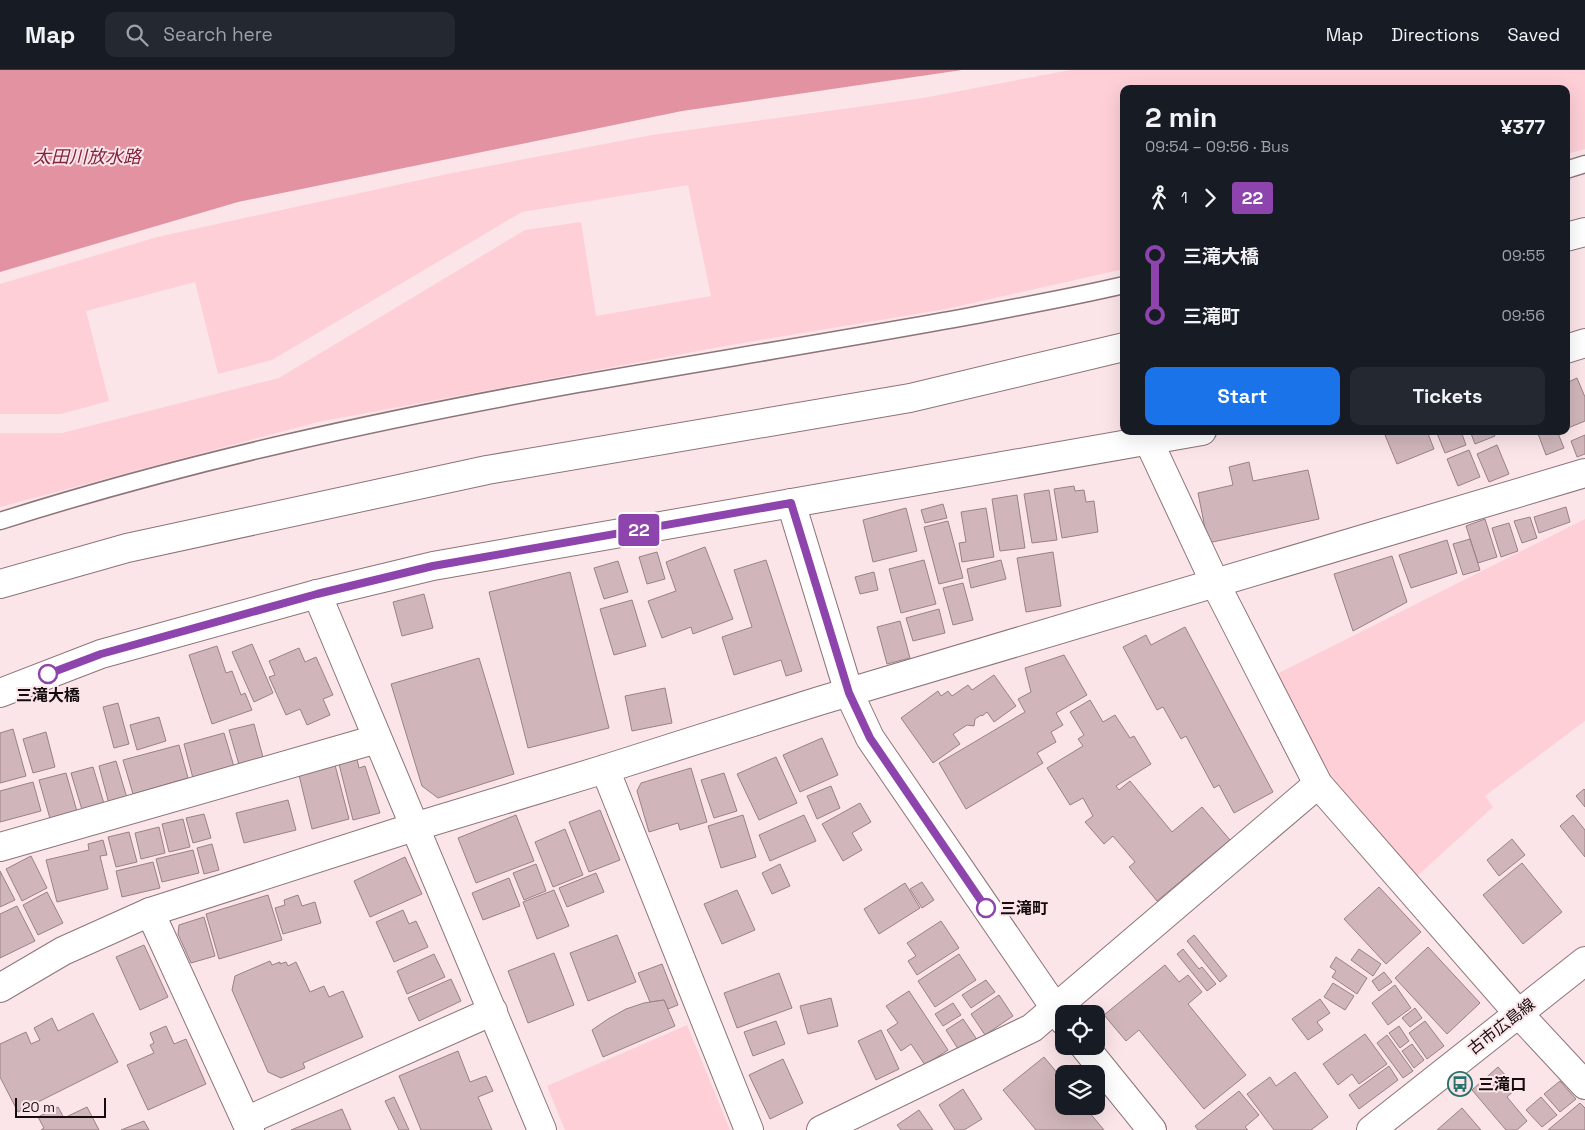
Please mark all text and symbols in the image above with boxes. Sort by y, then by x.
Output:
search box [105,12,455,57]
text: Map [25,19,75,50]
icon: search [123,21,151,49]
text: Search here [163,22,273,47]
text: Map [1326,23,1363,46]
text: Directions [1391,23,1480,46]
text: Saved [1508,23,1560,46]
text: 2 min [1145,99,1217,135]
text: ¥377 [1501,115,1545,140]
text: 09:54 – 09:56 · Bus [1145,136,1289,157]
water label: 太田川放水路 [33,145,143,168]
icon: walk [1145,184,1173,212]
icon: forward [1196,184,1224,212]
text: 22 [1242,186,1263,209]
text: 1 [1181,187,1188,208]
text: 三滝大橋 [1183,244,1259,269]
text: 09:55 [1502,245,1545,266]
text: 三滝町 [1183,304,1240,329]
text: 09:56 [1502,305,1545,326]
button: Start [1145,367,1340,425]
button: Tickets [1350,367,1545,425]
line badge: 22 [616,514,662,546]
text: 22 [628,518,650,541]
marker: 三滝大橋 [38,664,58,684]
place label: 三滝大橋 [16,685,80,706]
marker: 三滝町 [976,898,996,918]
place label: 三滝町 [1000,898,1048,919]
street label: 古市広島線 [1463,993,1539,1059]
map controls [1055,1005,1105,1115]
button: locate [1055,1005,1105,1055]
button: layers [1055,1065,1105,1115]
bus stop icon: 三滝口 [1447,1071,1473,1097]
place label: 三滝口 [1478,1074,1526,1095]
scale bar [15,1095,106,1118]
text: 20 m [22,1098,55,1116]

